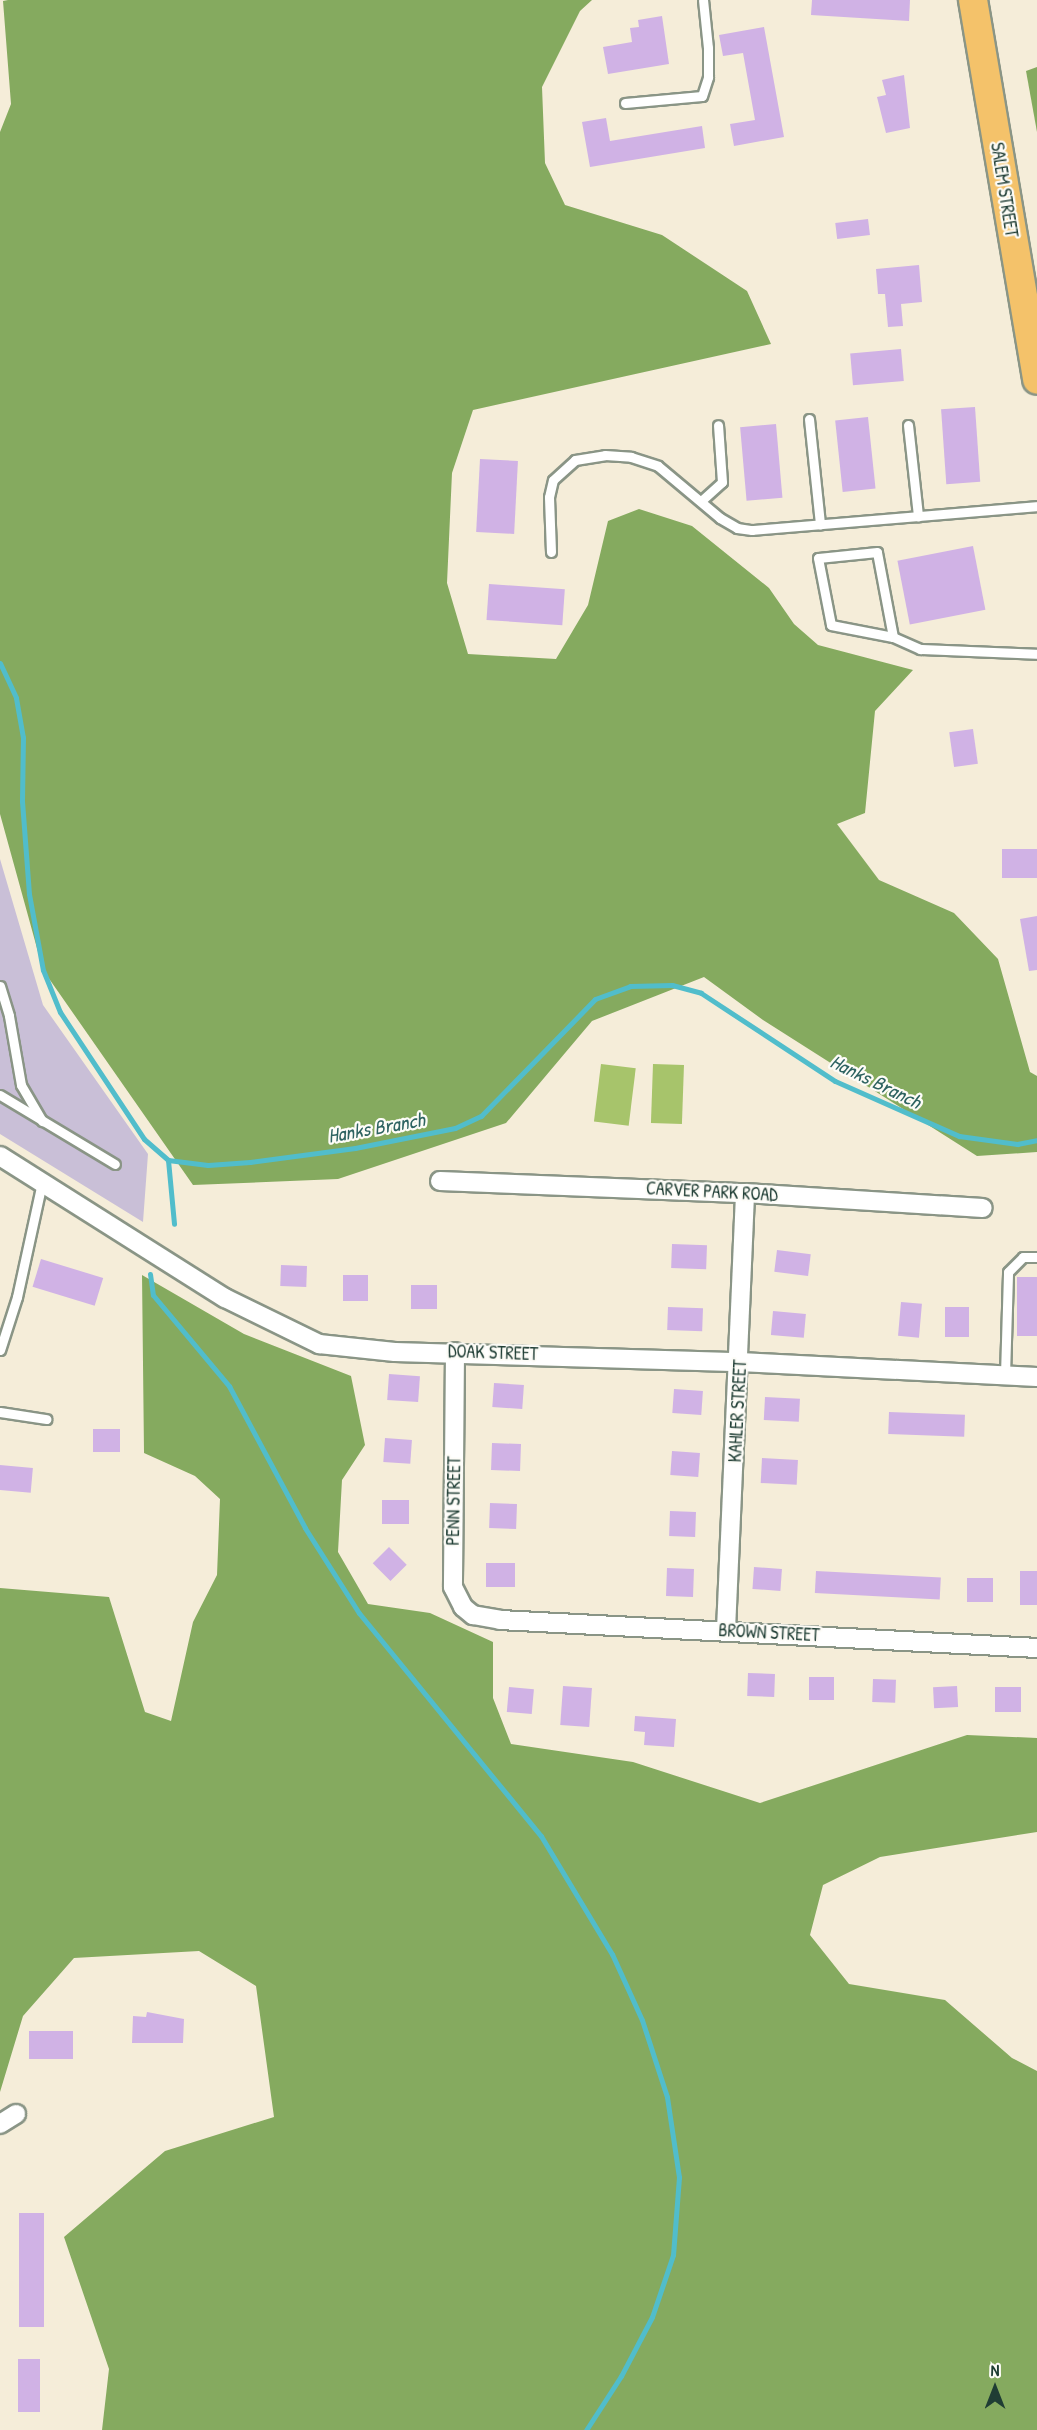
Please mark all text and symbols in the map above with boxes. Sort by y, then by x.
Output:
street label: SALEM STREET [986,141,1022,239]
water label: Hanks Branch [827,1049,925,1113]
water label: Hanks Branch [326,1107,426,1147]
street label: CARVER PARK ROAD [646,1178,778,1206]
street label: DOAK STREET [448,1341,538,1365]
street label: KAHLER STREET [725,1359,751,1463]
street label: PENN STREET [442,1456,466,1546]
street label: BROWN STREET [718,1620,820,1646]
north arrow [965,2358,1025,2418]
text: N [991,2359,999,2381]

